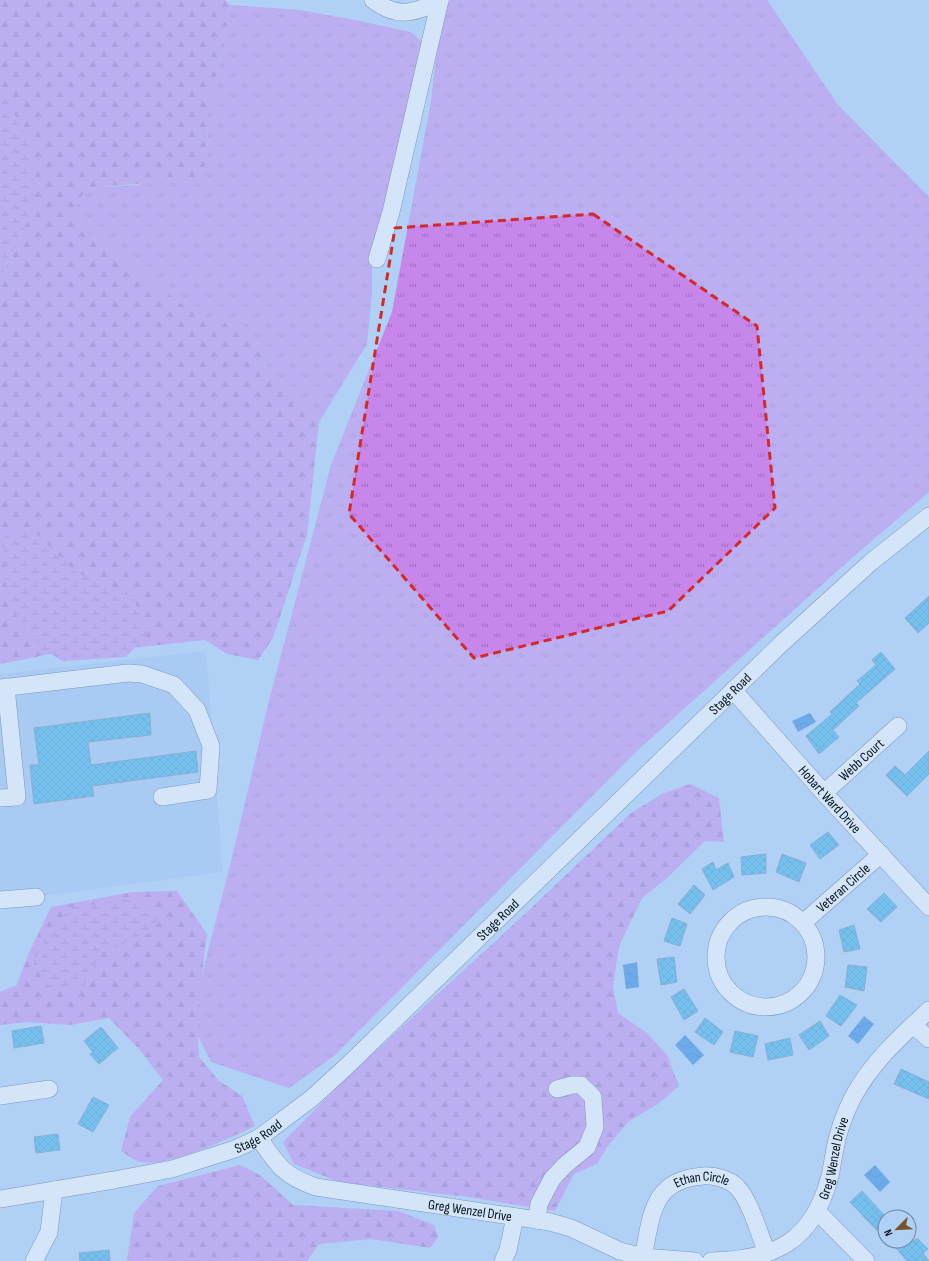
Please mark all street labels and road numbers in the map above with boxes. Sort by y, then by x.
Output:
street label: Stage Road [706,670,755,718]
street label: Webb Court [835,735,888,785]
street label: Hobart Ward Drive [795,762,865,837]
street label: Veteran Circle [813,860,874,916]
street label: Stage Road [473,895,523,944]
street label: Greg Wenzel Drive [815,1115,852,1202]
street label: Stage Road [232,1116,285,1157]
street label: Ethan Circle [671,1168,732,1192]
street label: Greg Wenzel Drive [427,1196,513,1225]

